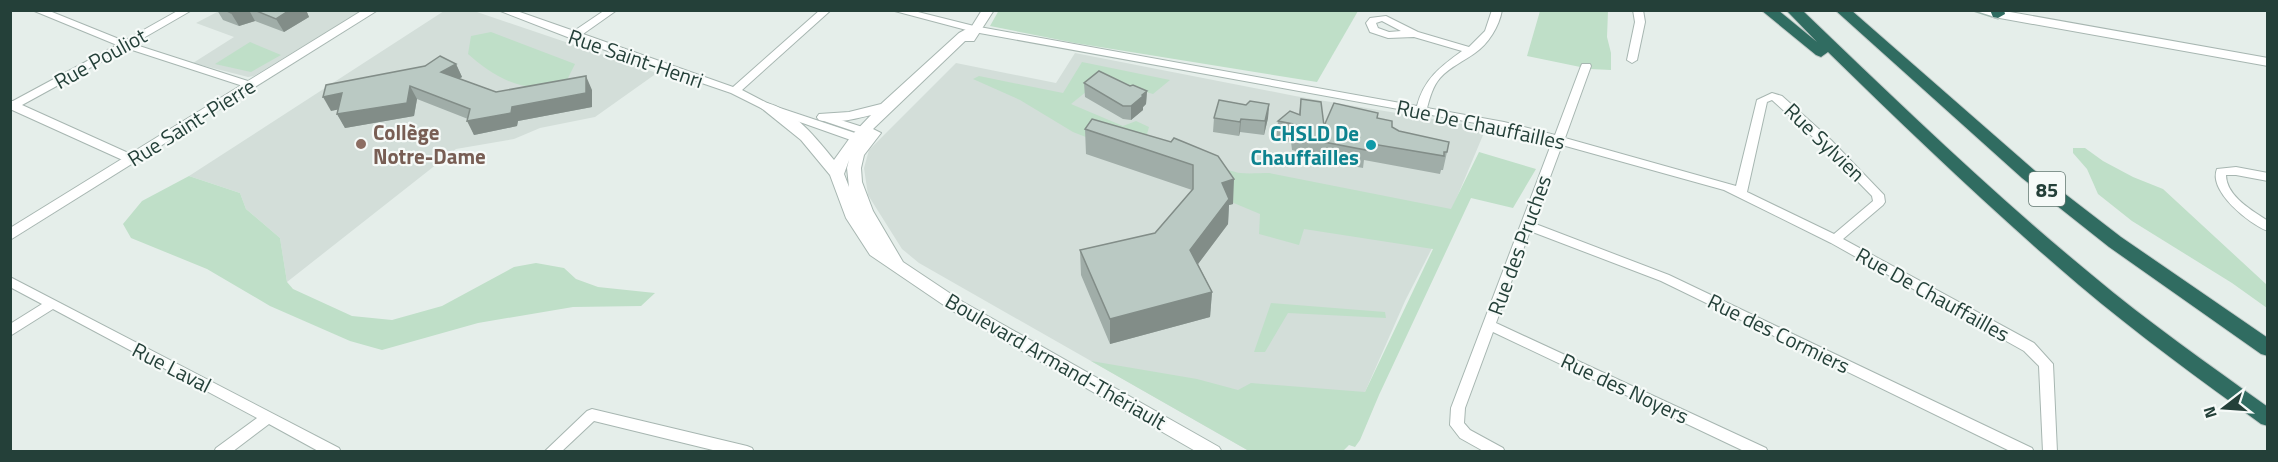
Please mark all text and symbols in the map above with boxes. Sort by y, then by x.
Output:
street label: Rue Pouliot [48,19,153,97]
street label: Rue Saint-Henri [564,20,708,96]
street label: Rue Saint-Pierre [121,70,261,174]
street label: Rue De Chauffailles [1394,91,1568,157]
street label: Rue Sylvien [1777,95,1873,189]
place label: Collège Notre-Dame [373,116,486,172]
place label: CHSLD De Chauffailles [1251,117,1359,173]
marker: Collège Notre-Dame [354,137,368,151]
marker: CHSLD De Chauffailles [1364,138,1378,152]
street label: Rue des Pruches [1479,170,1559,320]
road number: 85 [2029,172,2065,206]
street label: Rue De Chauffailles [1850,238,2016,350]
street label: Boulevard Armand-Thériault [940,285,1173,438]
street label: Rue des Cormiers [1702,285,1856,381]
street label: Rue Laval [127,333,217,401]
street label: Rue des Noyers [1556,344,1694,432]
north arrow [2194,378,2254,438]
text: N [2197,404,2223,421]

